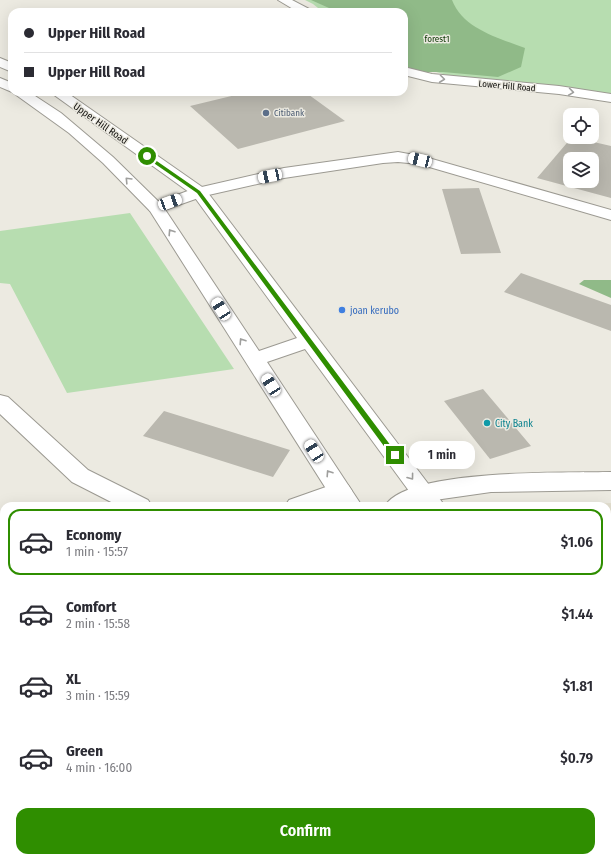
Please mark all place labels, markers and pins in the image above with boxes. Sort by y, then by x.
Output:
marker: Citibank [261,108,271,118]
place label: Citibank [274,108,305,118]
marker: joan kerubo [337,305,347,315]
place label: joan kerubo [349,305,399,317]
marker: City Bank [482,418,492,428]
place label: City Bank [495,418,533,430]

